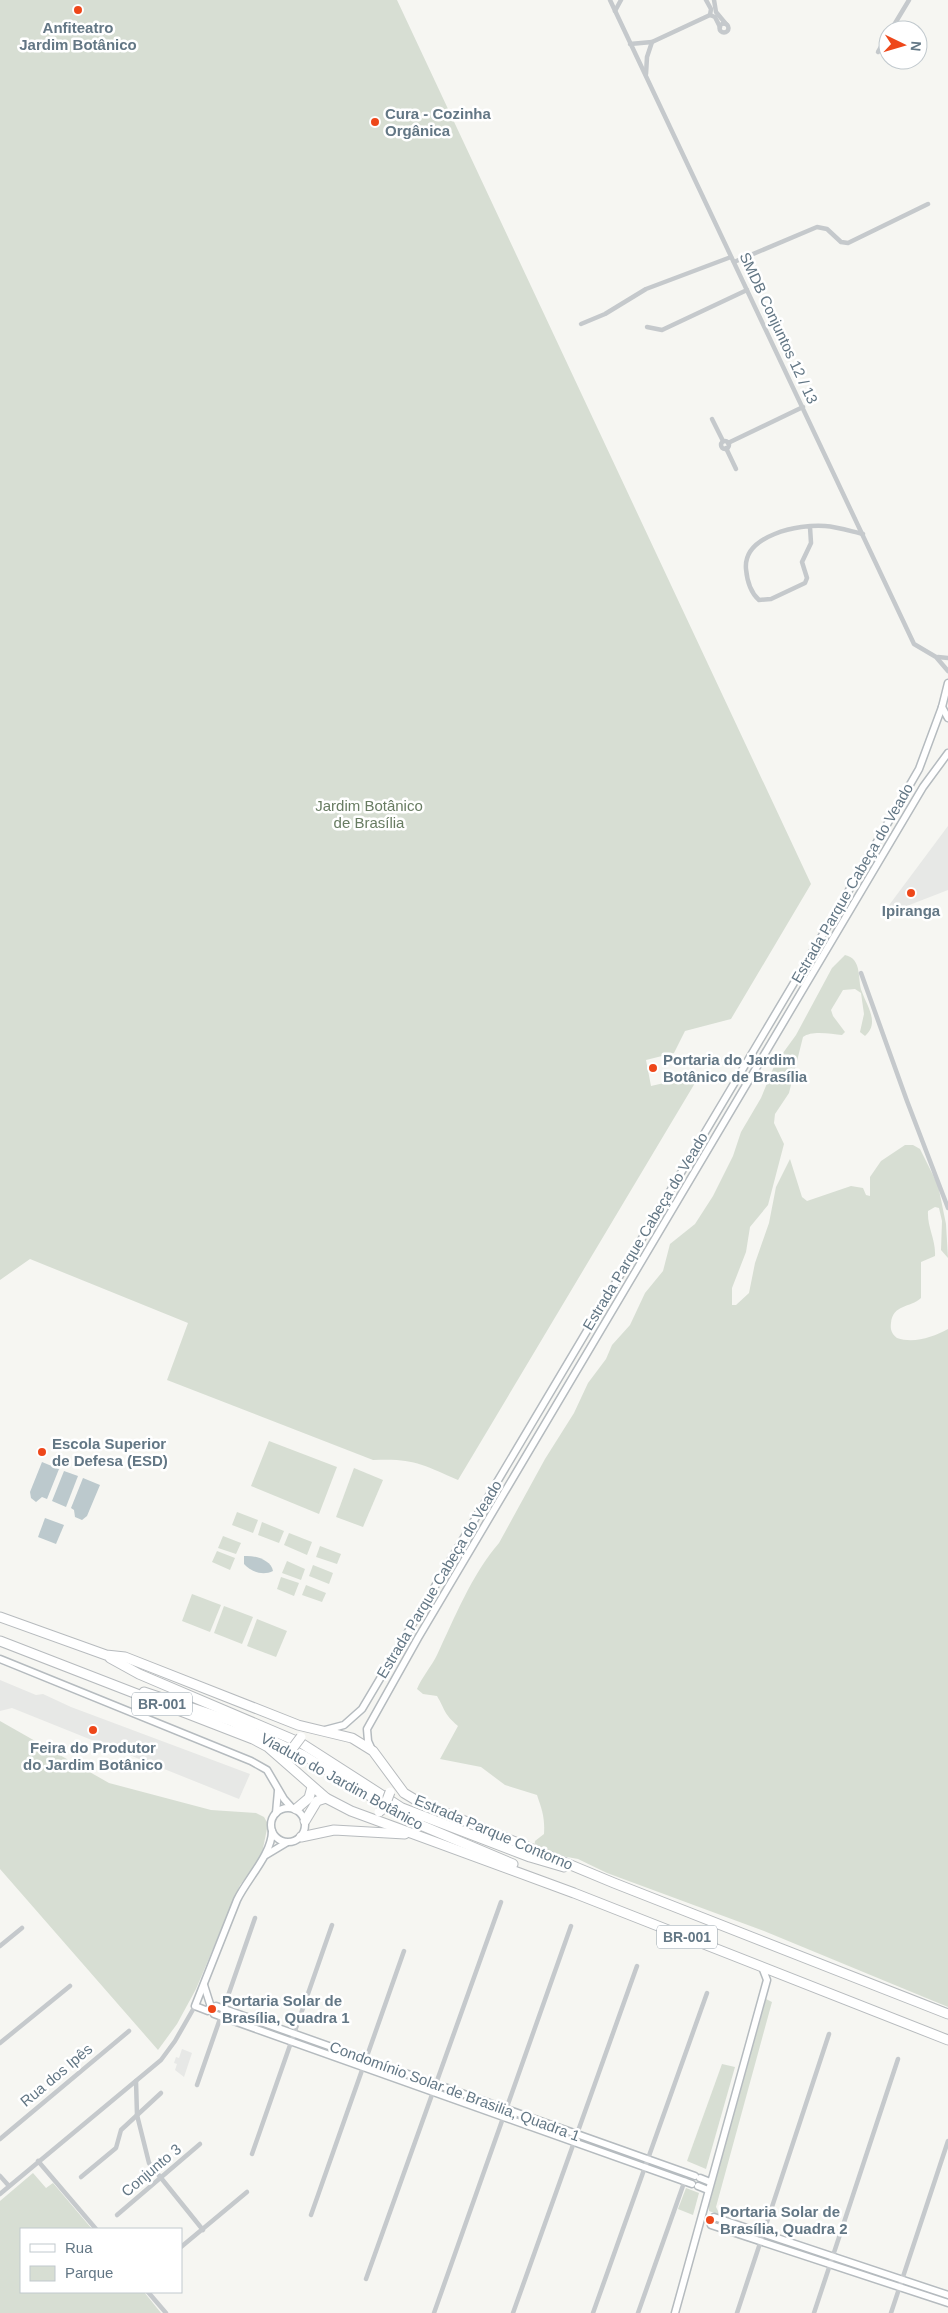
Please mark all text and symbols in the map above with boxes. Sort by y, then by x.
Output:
marker: Anfiteatro Jardim Botânico [72,4,84,16]
place label: Anfiteatro Jardim Botânico [19,19,137,53]
north arrow [878,20,928,70]
text: N [908,40,924,52]
place label: Cura - Cozinha Orgânica [385,105,491,139]
marker: Cura - Cozinha Orgânica [369,116,381,128]
street label: SMDB Conjuntos 12 / 13 [736,250,822,406]
street label: Estrada Parque Cabeça do Veado [788,780,916,986]
park label: Jardim Botânico de Brasília [315,797,423,831]
marker: Ipiranga [905,887,917,899]
place label: Ipiranga [882,902,941,919]
place label: Portaria do Jardim Botânico de Brasília [663,1051,808,1085]
marker: Portaria do Jardim Botânico de Brasília [647,1062,659,1074]
street label: Estrada Parque Cabeça do Veado [579,1129,711,1333]
place label: Escola Superior de Defesa (ESD) [52,1435,168,1469]
marker: Escola Superior de Defesa (ESD) [36,1446,48,1458]
street label: Estrada Parque Cabeça do Veado [373,1477,505,1681]
road number: BR-001 [132,1692,192,1716]
marker: Feira do Produtor do Jardim Botânico [87,1724,99,1736]
street label: Viaduto do Jardim Botânico [258,1729,426,1833]
place label: Feira do Produtor do Jardim Botânico [23,1739,163,1773]
street label: Estrada Parque Contorno [412,1791,576,1873]
road number: BR-001 [657,1925,717,1948]
place label: Portaria Solar de Brasília, Quadra 1 [222,1992,350,2026]
marker: Portaria Solar de Brasília, Quadra 1 [206,2003,218,2015]
street label: Condomínio Solar de Brasilia, Quadra 1 [328,2038,582,2144]
street label: Rua dos Ipês [17,2040,95,2110]
street label: Conjunto 3 [118,2140,184,2200]
place label: Portaria Solar de Brasília, Quadra 2 [720,2203,848,2237]
marker: Portaria Solar de Brasília, Quadra 2 [704,2214,716,2226]
legend [20,2228,182,2293]
text: Rua [65,2239,93,2256]
text: Parque [65,2264,113,2281]

